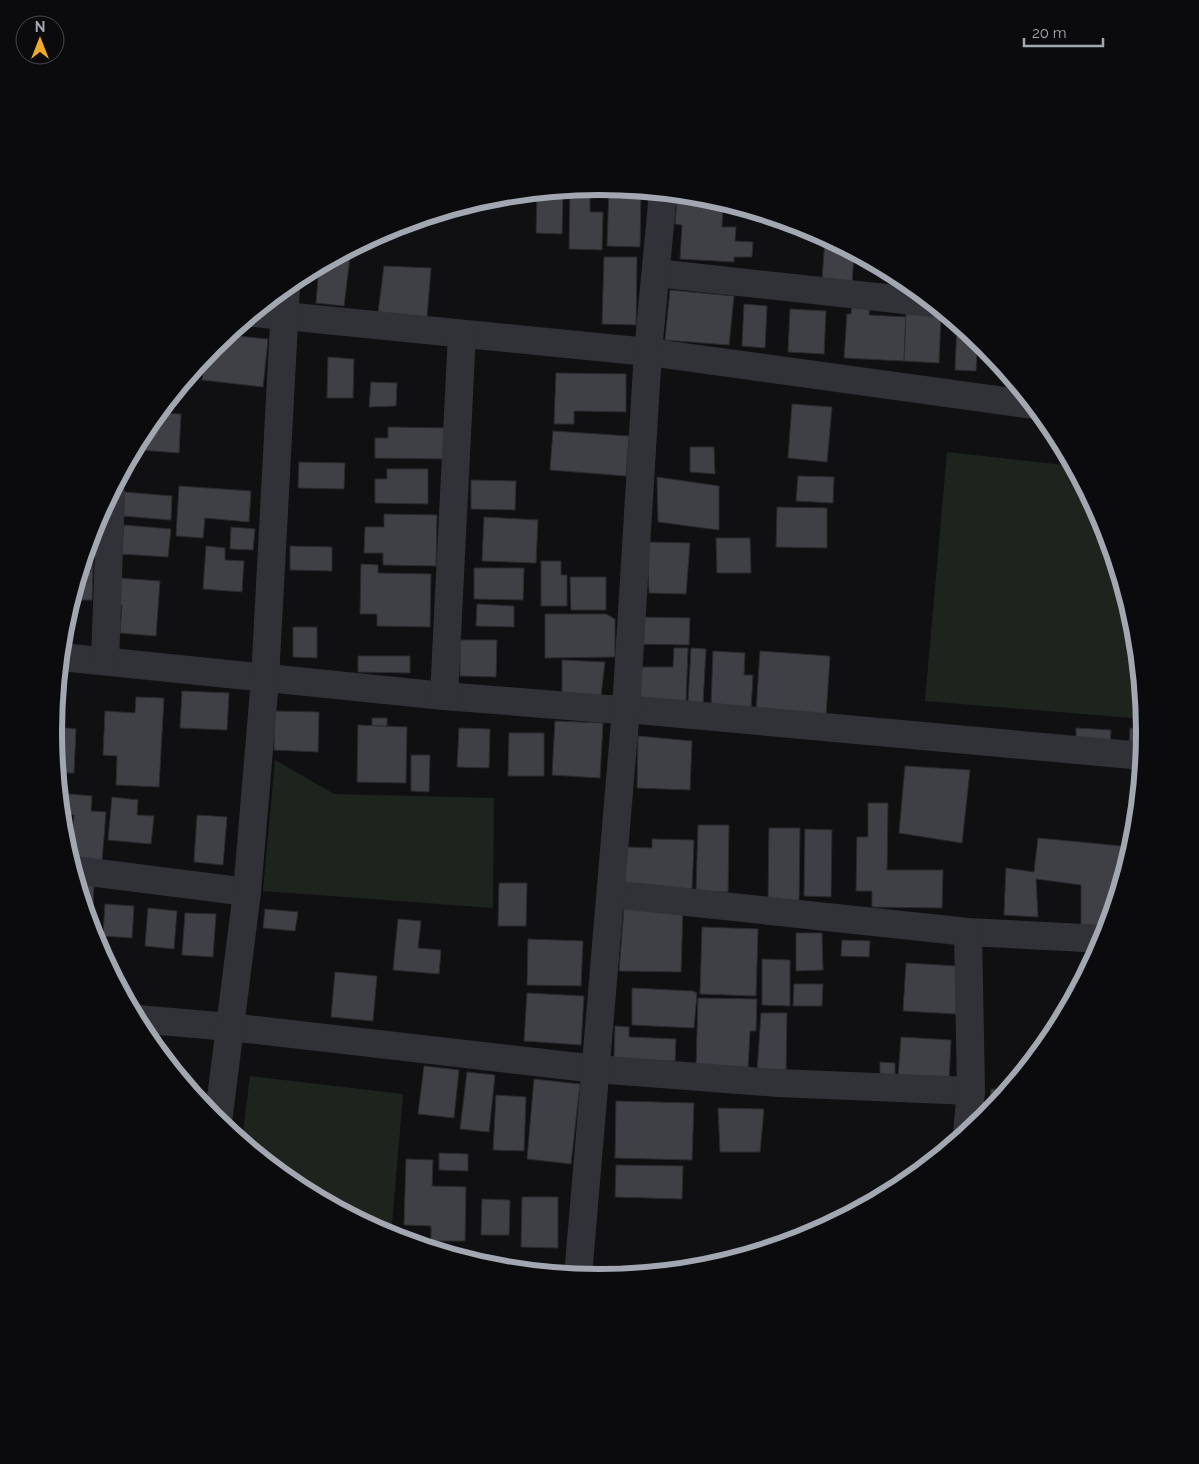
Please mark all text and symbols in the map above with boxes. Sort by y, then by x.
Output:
north arrow [15,15,65,65]
scale bar [1024,15,1103,47]
text: N [35,19,45,35]
text: 20 m [1032,24,1067,42]

